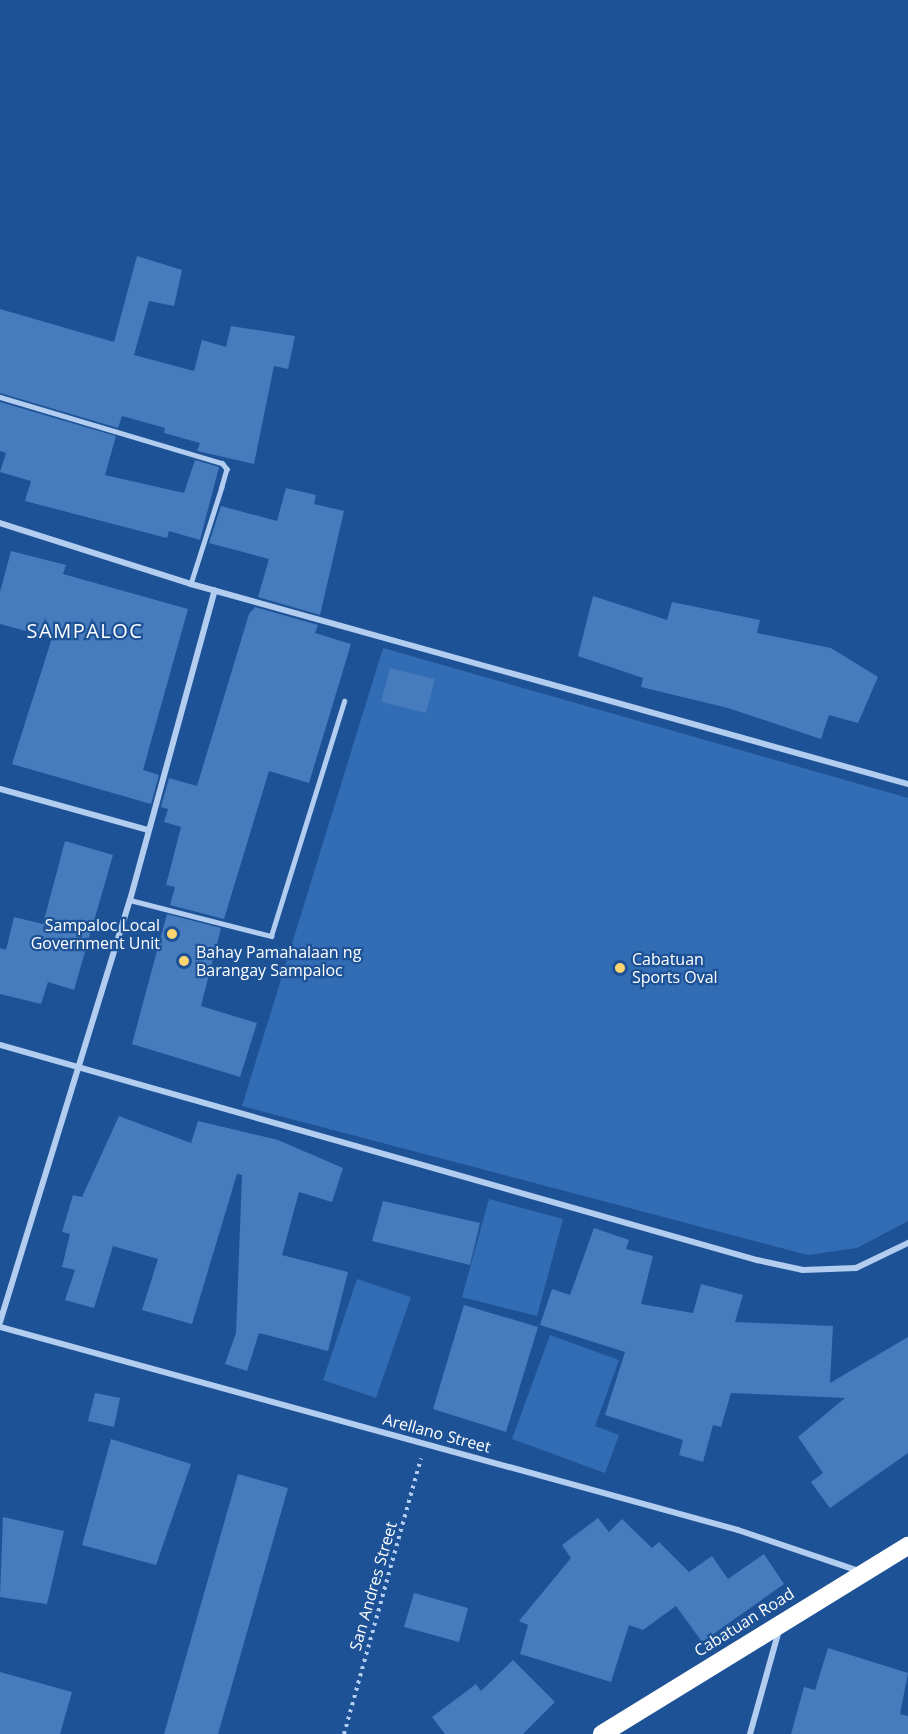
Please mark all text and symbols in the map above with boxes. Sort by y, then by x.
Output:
district label: SAMPALOC [27,618,143,642]
place label: Sampaloc Local Government Unit [31,915,160,953]
marker: Sampaloc Local Government Unit [165,927,179,941]
place label: Bahay Pamahalaan ng Barangay Sampaloc [196,942,361,980]
place label: Cabatuan Sports Oval [632,949,718,987]
marker: Bahay Pamahalaan ng Barangay Sampaloc [177,954,191,968]
marker: Cabatuan Sports Oval [613,961,627,975]
street label: Arellano Street [381,1409,493,1457]
street label: San Andres Street [345,1519,401,1653]
street label: Cabatuan Road [690,1584,798,1660]

